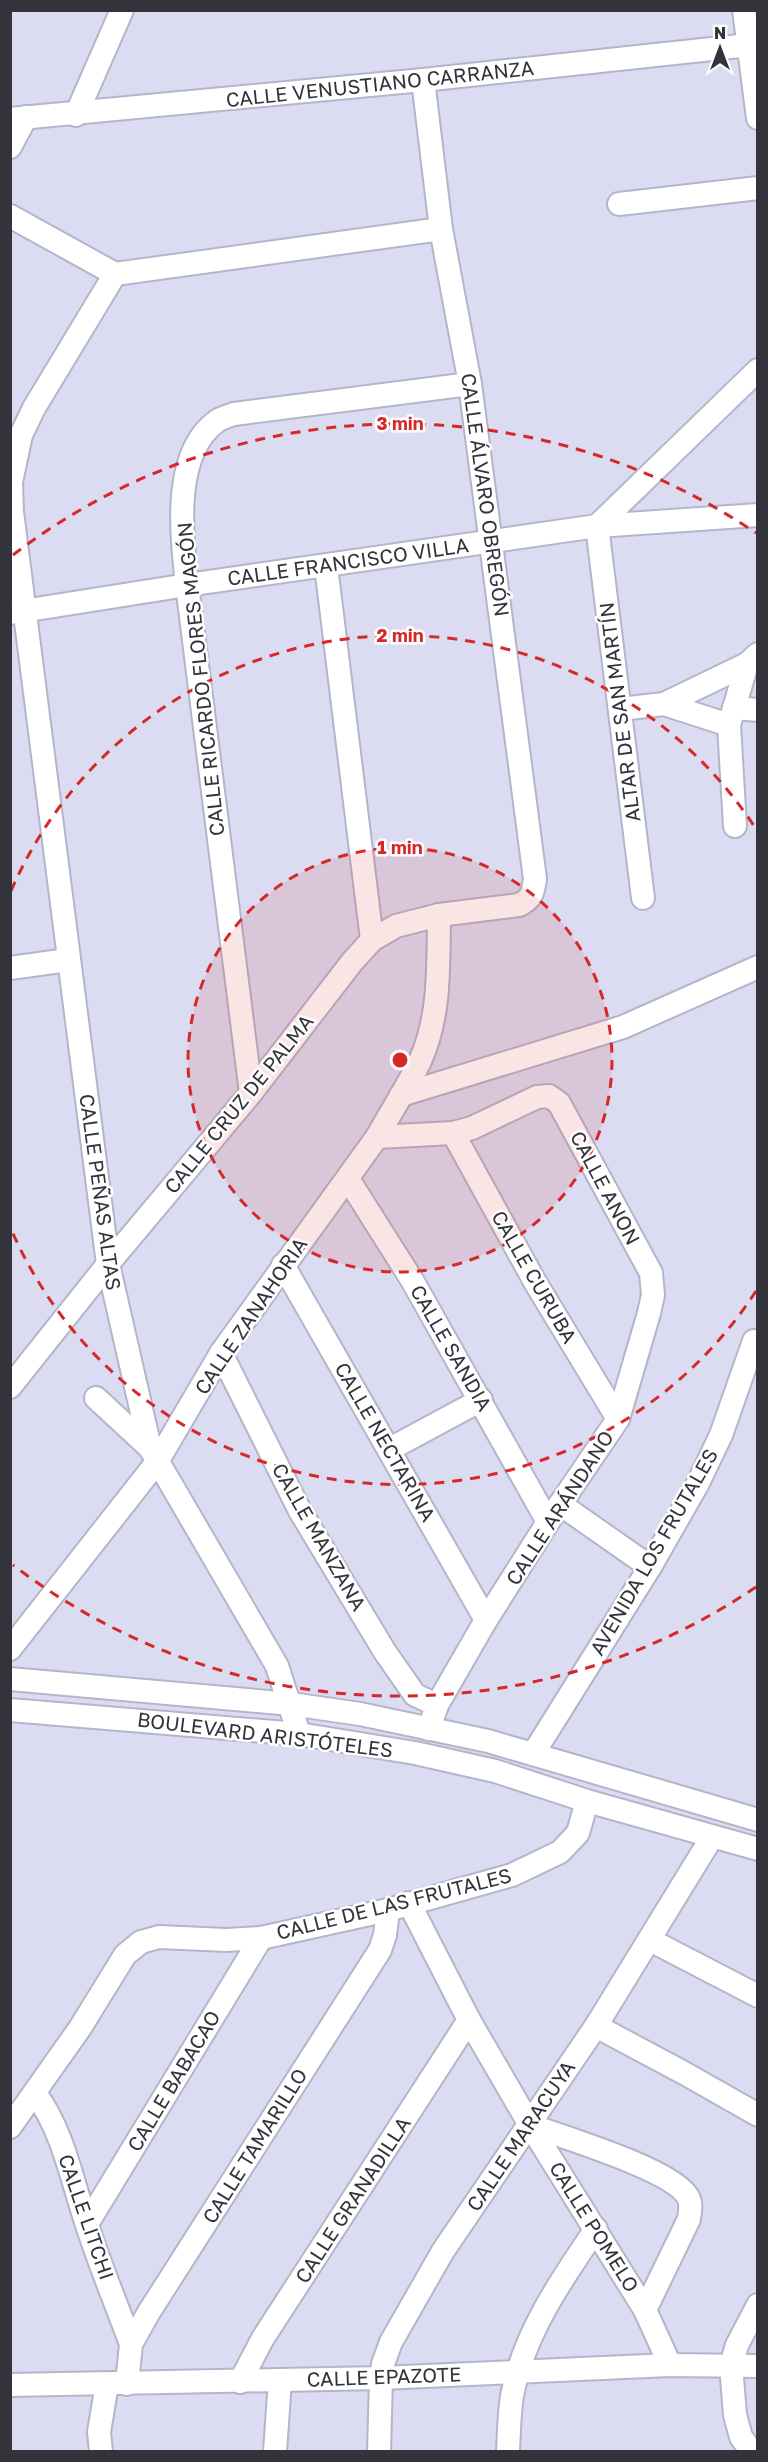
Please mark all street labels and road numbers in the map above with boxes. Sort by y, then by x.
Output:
street label: CALLE VENUSTIANO CARRANZA [225,55,535,111]
street label: CALLE ÁLVARO OBREGÓN [457,371,515,618]
street label: CALLE RICARDO FLORES MAGÓN [172,521,228,837]
street label: CALLE FRANCISCO VILLA [226,532,470,590]
street label: ALTAR DE SAN MARTÍN [594,601,644,823]
street label: CALLE CRUZ DE PALMA [159,1009,318,1198]
street label: CALLE PEÑAS ALTAS [75,1092,127,1292]
street label: CALLE ANON [566,1127,646,1248]
street label: CALLE CURUBA [487,1206,583,1347]
street label: CALLE ZANAHORIA [189,1233,312,1398]
street label: CALLE SANDIA [406,1280,498,1415]
street label: CALLE NECTARINA [331,1358,441,1525]
street label: CALLE ARÁNDANO [500,1426,618,1589]
street label: AVENIDA LOS FRUTALES [584,1444,722,1659]
street label: CALLE MANZANA [268,1458,372,1615]
street label: BOULEVARD ARISTÓTELES [136,1706,394,1762]
street label: CALLE DE LAS FRUTALES [274,1862,514,1944]
street label: CALLE BABACAO [122,2006,225,2155]
street label: CALLE MARACUYA [461,2056,579,2215]
street label: CALLE TAMARILLO [197,2064,312,2227]
street label: CALLE GRANADILLA [289,2112,415,2287]
street label: CALLE LITCHI [54,2151,120,2283]
street label: CALLE POMELO [545,2157,645,2296]
street label: CALLE EPAZOTE [306,2361,462,2391]

